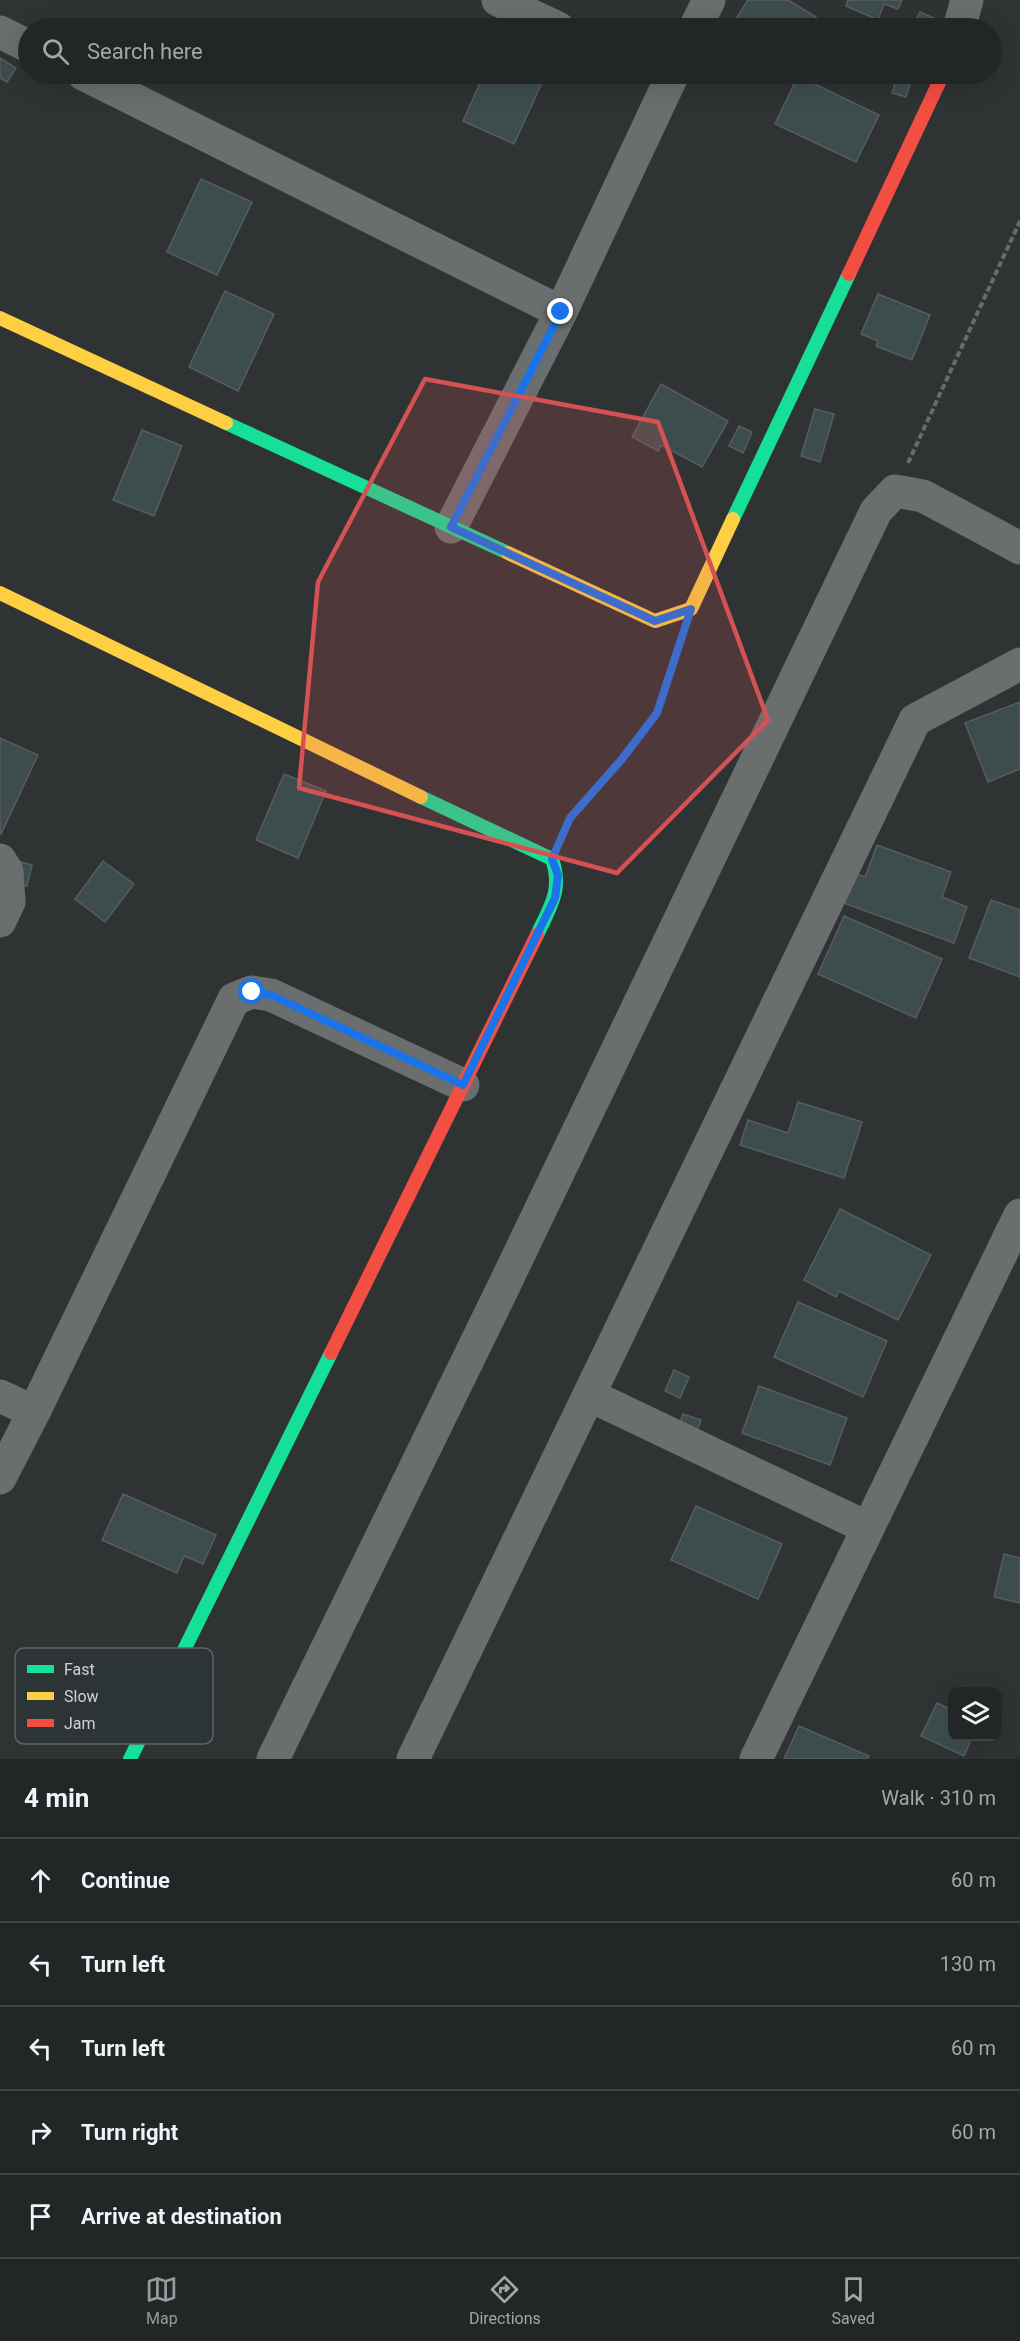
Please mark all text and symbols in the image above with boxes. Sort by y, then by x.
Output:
search box [18,18,1002,84]
icon: search [39,35,72,68]
text: Search here [87,39,203,64]
route end [547,298,573,324]
route start [238,978,264,1004]
legend [15,1648,213,1744]
text: Fast [64,1660,95,1679]
text: Slow [64,1687,99,1706]
map controls [948,1687,1002,1741]
button: layers [948,1687,1002,1741]
text: Jam [64,1714,96,1733]
text: 4 min [24,1783,89,1813]
text: Walk · 310 m [881,1786,996,1810]
icon: ahead [24,1864,57,1897]
text: Continue [81,1868,170,1893]
text: 60 m [951,1868,996,1892]
icon: left [24,1948,57,1981]
text: Turn left [81,1952,165,1977]
text: 130 m [940,1952,996,1976]
icon: left [24,2032,57,2065]
text: Turn left [81,2036,165,2061]
text: 60 m [951,2036,996,2060]
icon: right [24,2116,57,2149]
text: Turn right [81,2120,178,2145]
text: 60 m [951,2120,996,2144]
icon: arrive [24,2200,57,2233]
text: Arrive at destination [81,2204,282,2229]
tab: Map [145,2273,178,2328]
tab: Directions [469,2273,541,2328]
tab: Saved [831,2273,875,2328]

